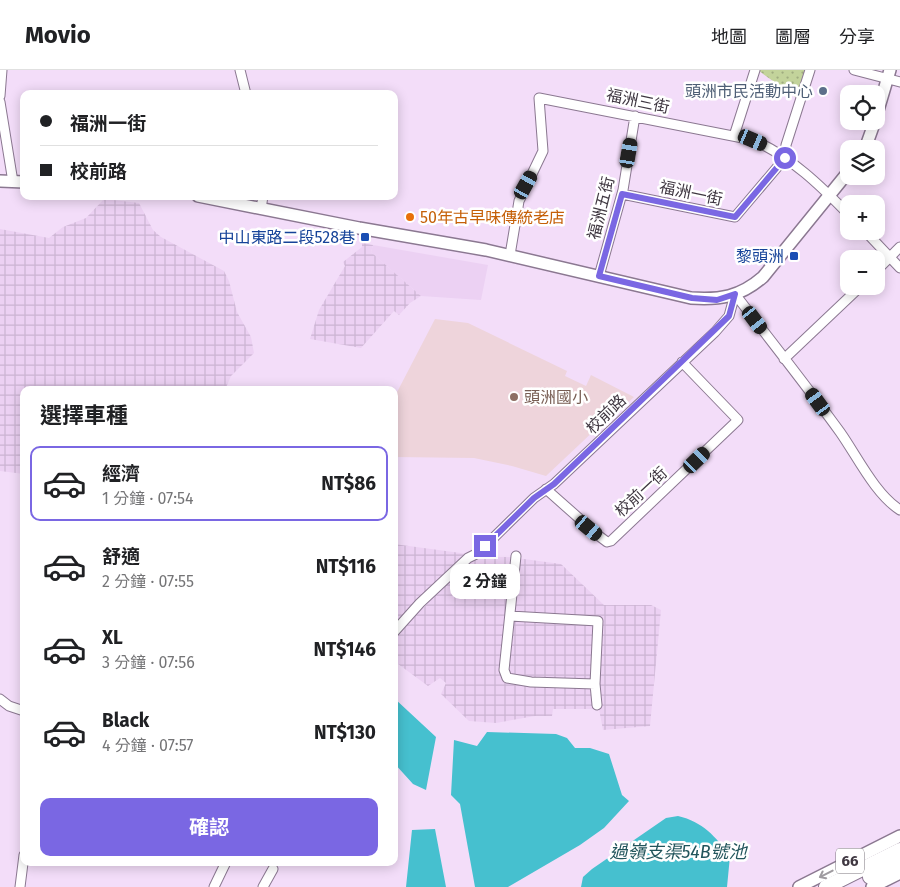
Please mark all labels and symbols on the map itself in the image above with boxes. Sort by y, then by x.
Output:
place label: 頭洲市民活動中心 [685,82,813,101]
street label: 福洲三街 [605,85,671,117]
marker: 頭洲市民活動中心 [817,85,829,97]
car [736,127,769,153]
car [619,137,638,169]
route start [774,147,796,169]
car [512,168,539,202]
street label: 福洲五街 [584,175,618,241]
street label: 福洲一街 [658,177,724,209]
place label: 50年古早味傳統老店 [420,208,565,227]
marker: 50年古早味傳統老店 [404,211,416,223]
place label: 中山東路二段528巷 [218,228,355,247]
marker: 中山東路二段528巷 [359,231,371,243]
place label: 黎頭洲 [736,247,784,266]
marker: 黎頭洲 [788,250,800,262]
car [739,304,770,336]
car [803,385,832,419]
place label: 頭洲國小 [524,388,588,407]
street label: 校前路 [582,390,630,438]
marker: 頭洲國小 [508,391,520,403]
car [680,444,713,476]
street label: 校前一街 [611,463,671,521]
car [572,513,605,543]
route end [474,535,496,557]
callout: 2 分鐘 [450,564,520,598]
water label: 過嶺支渠54B號池 [609,841,749,863]
road number: 66 [836,848,864,874]
one-way arrow [818,869,833,879]

